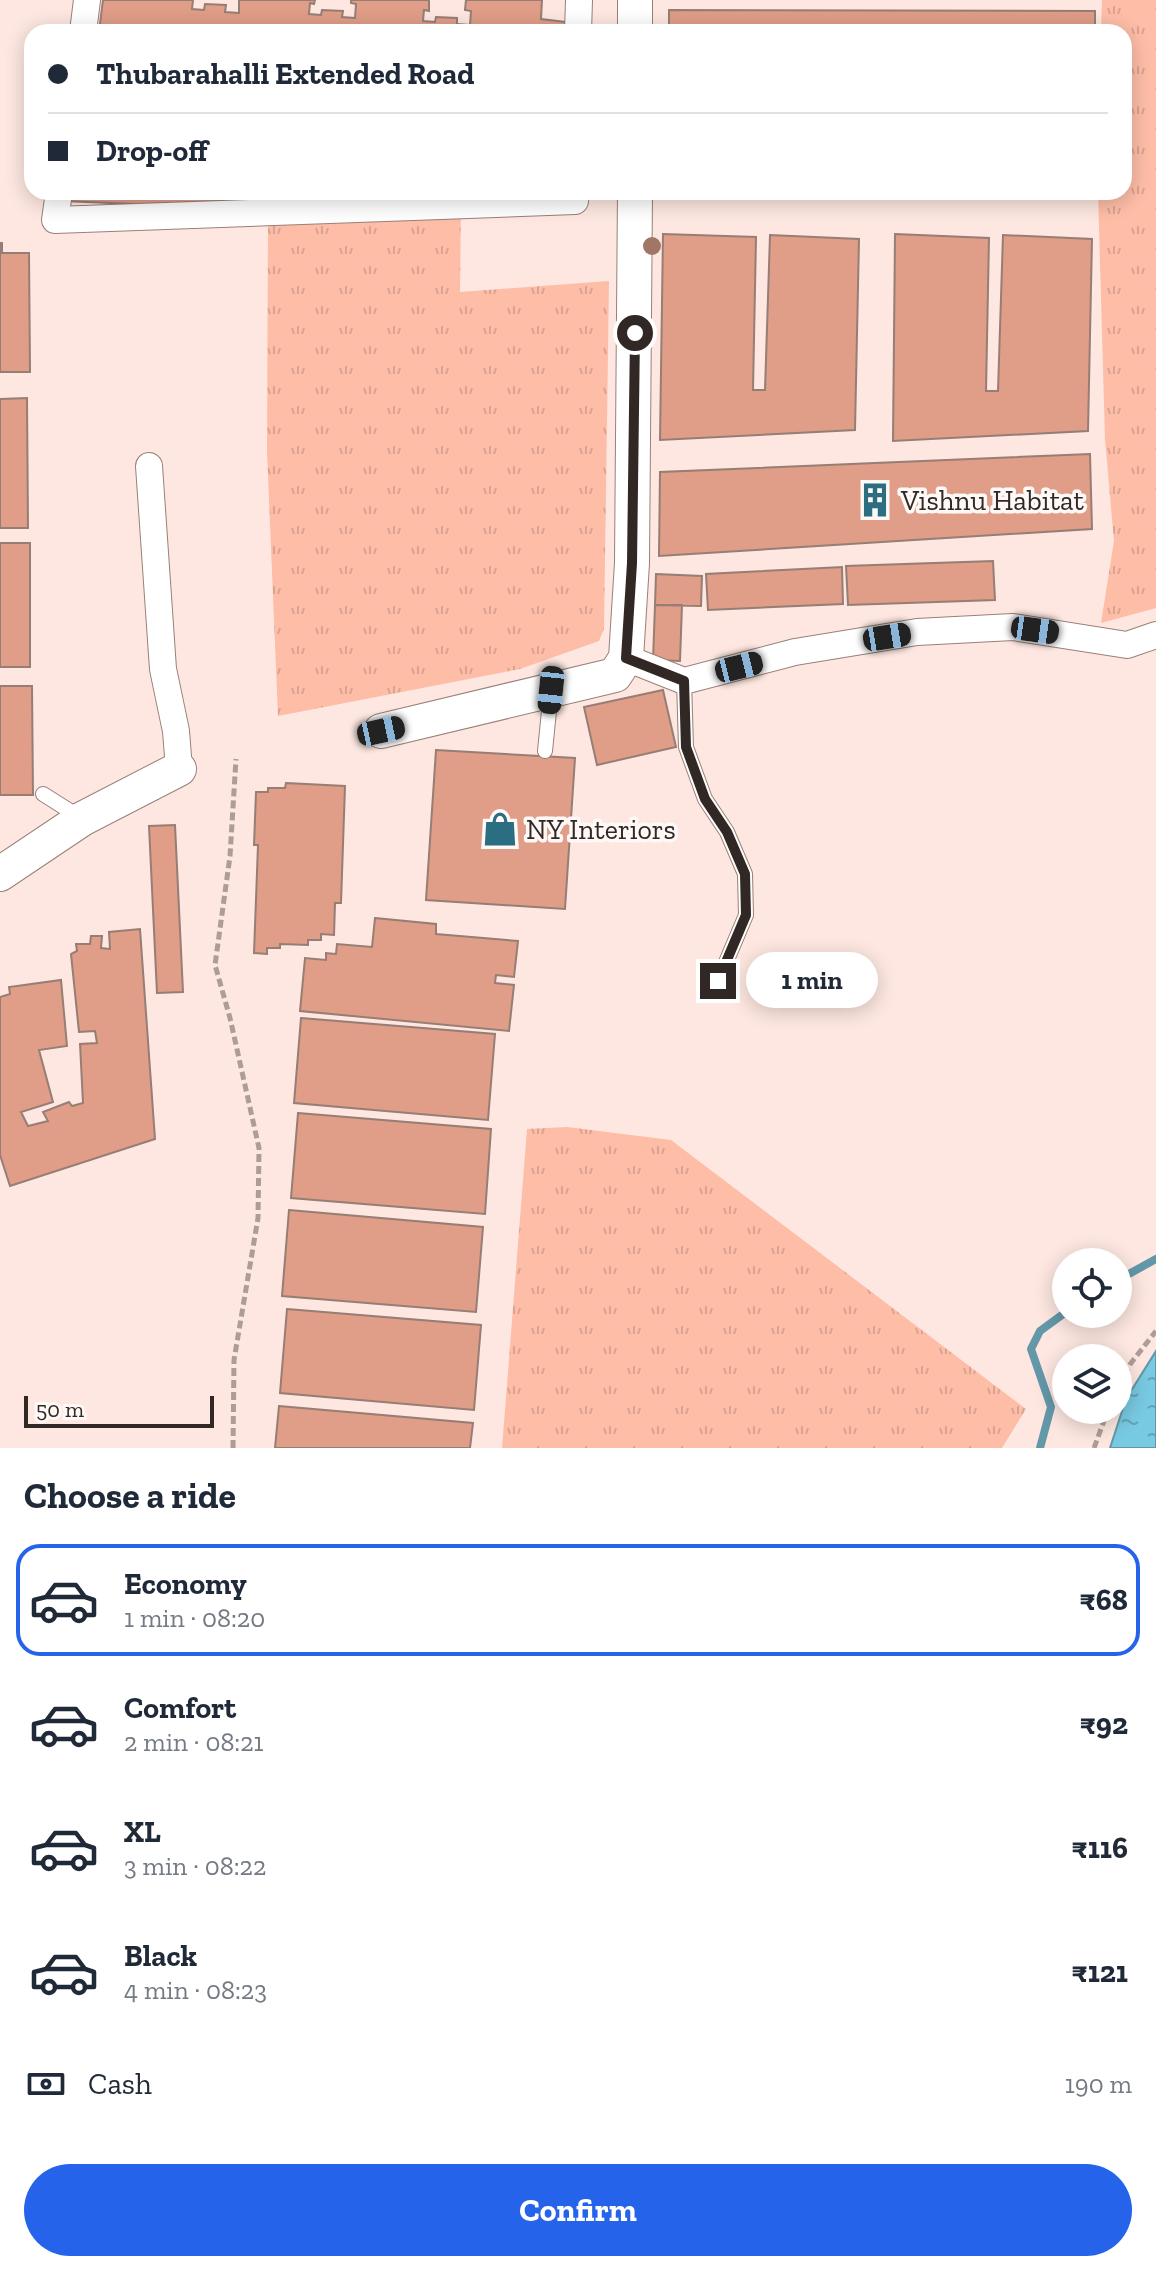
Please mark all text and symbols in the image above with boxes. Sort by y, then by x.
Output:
text: Thubarahalli Extended Road [96,56,474,92]
text: Drop-off [96,133,208,169]
route start [617,315,653,351]
building icon: Vishnu Habitat [856,481,894,519]
place label: Vishnu Habitat [900,484,1085,517]
car [1010,615,1060,645]
car [861,621,913,653]
car [713,650,765,684]
car [537,665,565,715]
car [355,714,407,748]
shop icon: NY Interiors [481,810,519,848]
place label: NY Interiors [526,813,676,846]
callout: 1 min [746,953,878,1009]
route end [700,963,736,999]
text: 1 min [781,964,843,996]
map controls [1052,1248,1132,1424]
button: locate [1052,1248,1132,1328]
button: layers [1052,1344,1132,1424]
scale bar [24,1392,214,1428]
text: 50 m [36,1396,84,1423]
text: Choose a ride [24,1474,236,1517]
icon: car [28,1564,100,1636]
text: Economy [124,1566,247,1602]
text: ₹68 [1080,1582,1128,1618]
text: 1 min · 08:20 [124,1602,265,1634]
icon: car [28,1688,100,1760]
text: Comfort [124,1690,236,1726]
text: ₹92 [1080,1706,1128,1742]
text: 2 min · 08:21 [124,1726,264,1758]
icon: car [28,1812,100,1884]
text: XL [124,1814,161,1850]
text: ₹116 [1072,1830,1128,1866]
text: 3 min · 08:22 [124,1850,266,1882]
icon: car [28,1936,100,2008]
text: Black [124,1938,197,1974]
text: ₹121 [1071,1954,1128,1990]
text: 4 min · 08:23 [124,1974,267,2006]
icon: cash [24,2062,68,2106]
text: Cash [88,2066,152,2102]
text: 190 m [1065,2068,1132,2100]
button: Confirm [24,2164,1132,2256]

